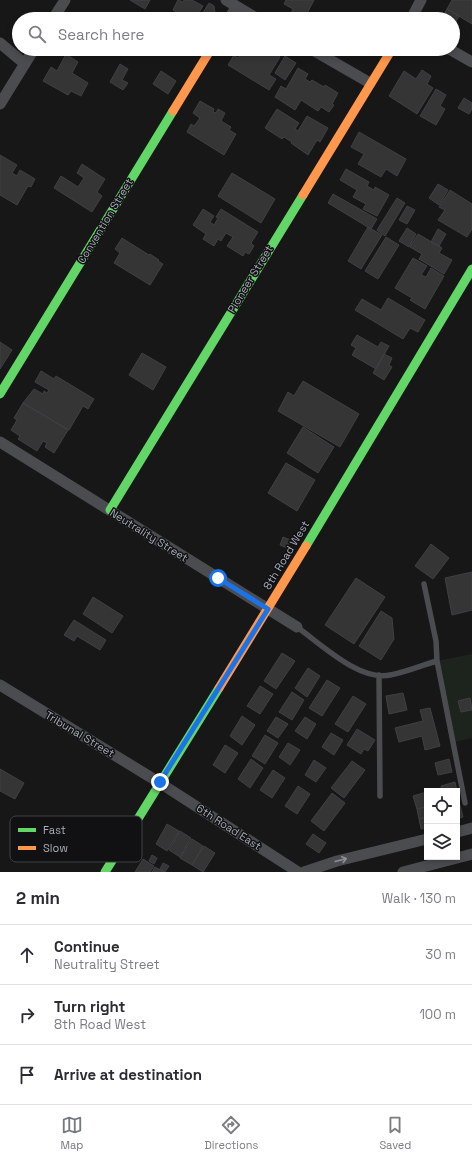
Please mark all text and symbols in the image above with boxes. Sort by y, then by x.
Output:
search box [12,12,460,56]
icon: search [26,23,48,45]
text: Search here [58,25,144,44]
street label: Convention Street [74,176,136,266]
street label: Pioneer Street [224,243,276,315]
street label: Neutrality Street [107,505,191,565]
street label: 8th Road West [260,518,312,592]
route start [209,569,227,587]
street label: Tribunal Street [43,708,117,760]
route end [151,773,169,791]
map controls [424,788,460,860]
button: locate [424,788,460,824]
street label: 6th Road East [194,801,264,853]
legend [10,816,142,862]
text: Fast [43,823,66,837]
button: layers [424,824,460,860]
text: Slow [43,841,68,855]
one-way arrow [334,856,347,864]
text: 2 min [16,887,60,909]
text: Walk · 130 m [382,890,456,907]
text: Continue [54,937,120,956]
icon: ahead [16,944,38,966]
text: 30 m [425,946,456,963]
text: Neutrality Street [54,956,160,973]
text: Turn right [54,997,125,1016]
icon: right [16,1004,38,1026]
text: 100 m [419,1006,456,1023]
text: 8th Road West [54,1016,146,1033]
icon: arrive [16,1064,38,1086]
text: Arrive at destination [54,1065,202,1084]
tab: Map [61,1114,83,1152]
tab: Directions [204,1114,258,1152]
tab: Saved [379,1114,411,1152]

